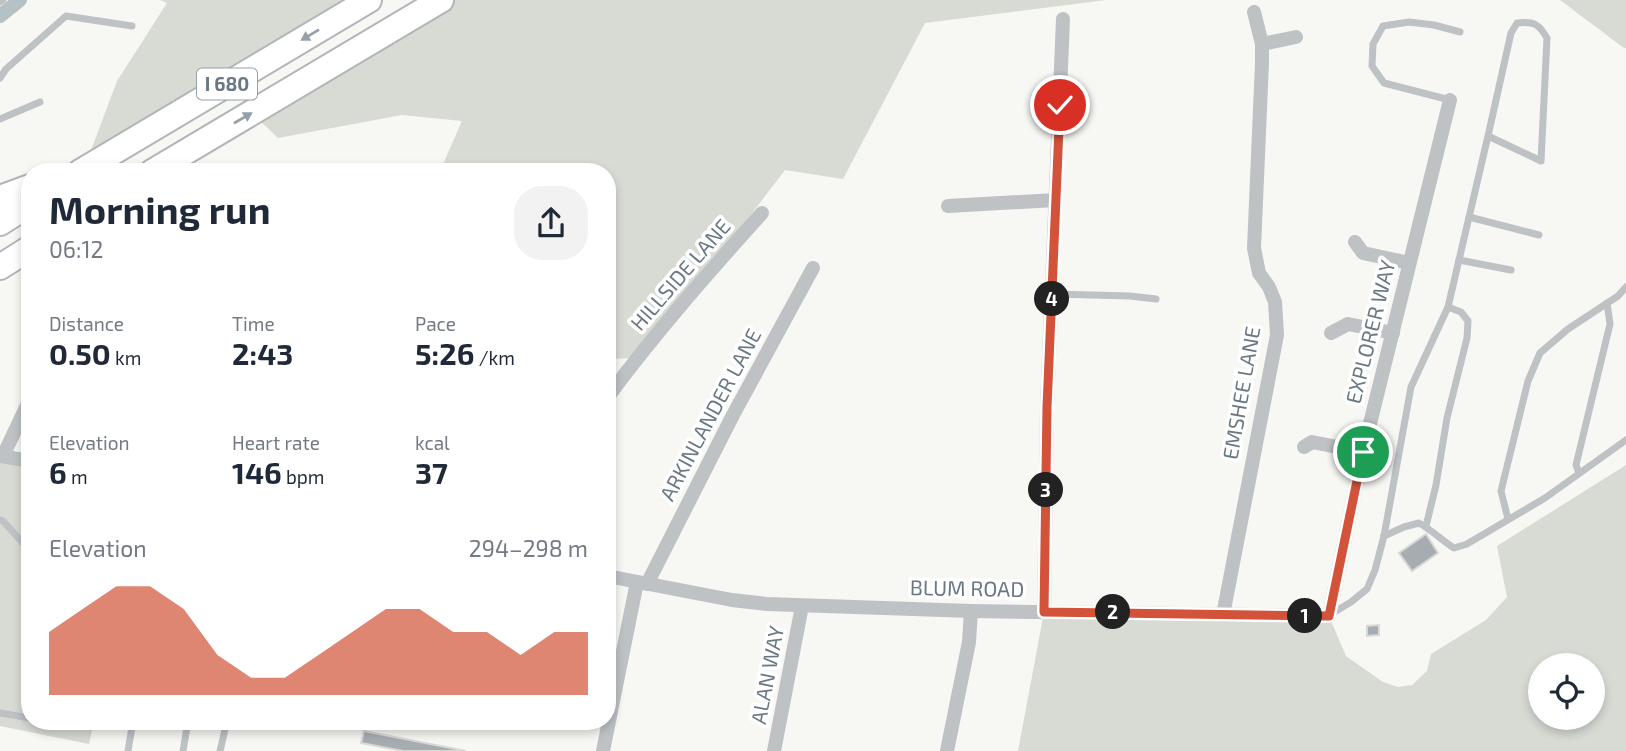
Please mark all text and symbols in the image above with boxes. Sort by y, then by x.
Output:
one-way arrow [301,29,320,41]
road number: I 680 [197,68,257,100]
pin [1030,75,1090,135]
icon: check [1041,86,1079,124]
one-way arrow [233,112,253,124]
text: Morning run [49,186,270,232]
button: share [514,186,588,260]
street label: HILLSIDE LANE [625,213,735,335]
text: 06:12 [49,235,104,263]
street label: EXPLORER WAY [1340,257,1399,406]
pin: 4 [1034,282,1070,316]
text: 4 [1045,287,1058,310]
text: Distance [49,312,124,335]
text: Time [232,312,275,335]
text: Pace [415,312,456,335]
street label: ARKINLANDER LANE [654,324,766,505]
street label: EMSHEE LANE [1217,324,1265,461]
text: 0.50 [49,335,111,371]
text: 2:43 [232,335,293,371]
text: 5:26 [415,335,474,371]
text: km [111,346,141,369]
text: /km [474,346,515,369]
pin [1333,422,1393,482]
text: Elevation [49,431,130,454]
text: Heart rate [232,431,320,454]
text: kcal [415,431,450,454]
icon: arrive [1344,433,1382,471]
text: 6 [49,454,67,490]
text: 146 [232,454,282,490]
text: 37 [415,454,448,490]
text: m [67,465,88,488]
text: bpm [282,465,325,488]
pin: 3 [1028,472,1064,508]
text: 3 [1040,478,1051,501]
text: Elevation [49,534,147,562]
text: 294–298 m [469,534,588,562]
street label: BLUM ROAD [910,574,1024,601]
pin: 2 [1096,594,1130,630]
pin: 1 [1288,598,1322,634]
text: 2 [1107,600,1118,623]
text: 1 [1300,604,1309,627]
street label: ALAN WAY [745,623,788,726]
map controls [1528,653,1605,730]
button: locate [1528,653,1605,730]

